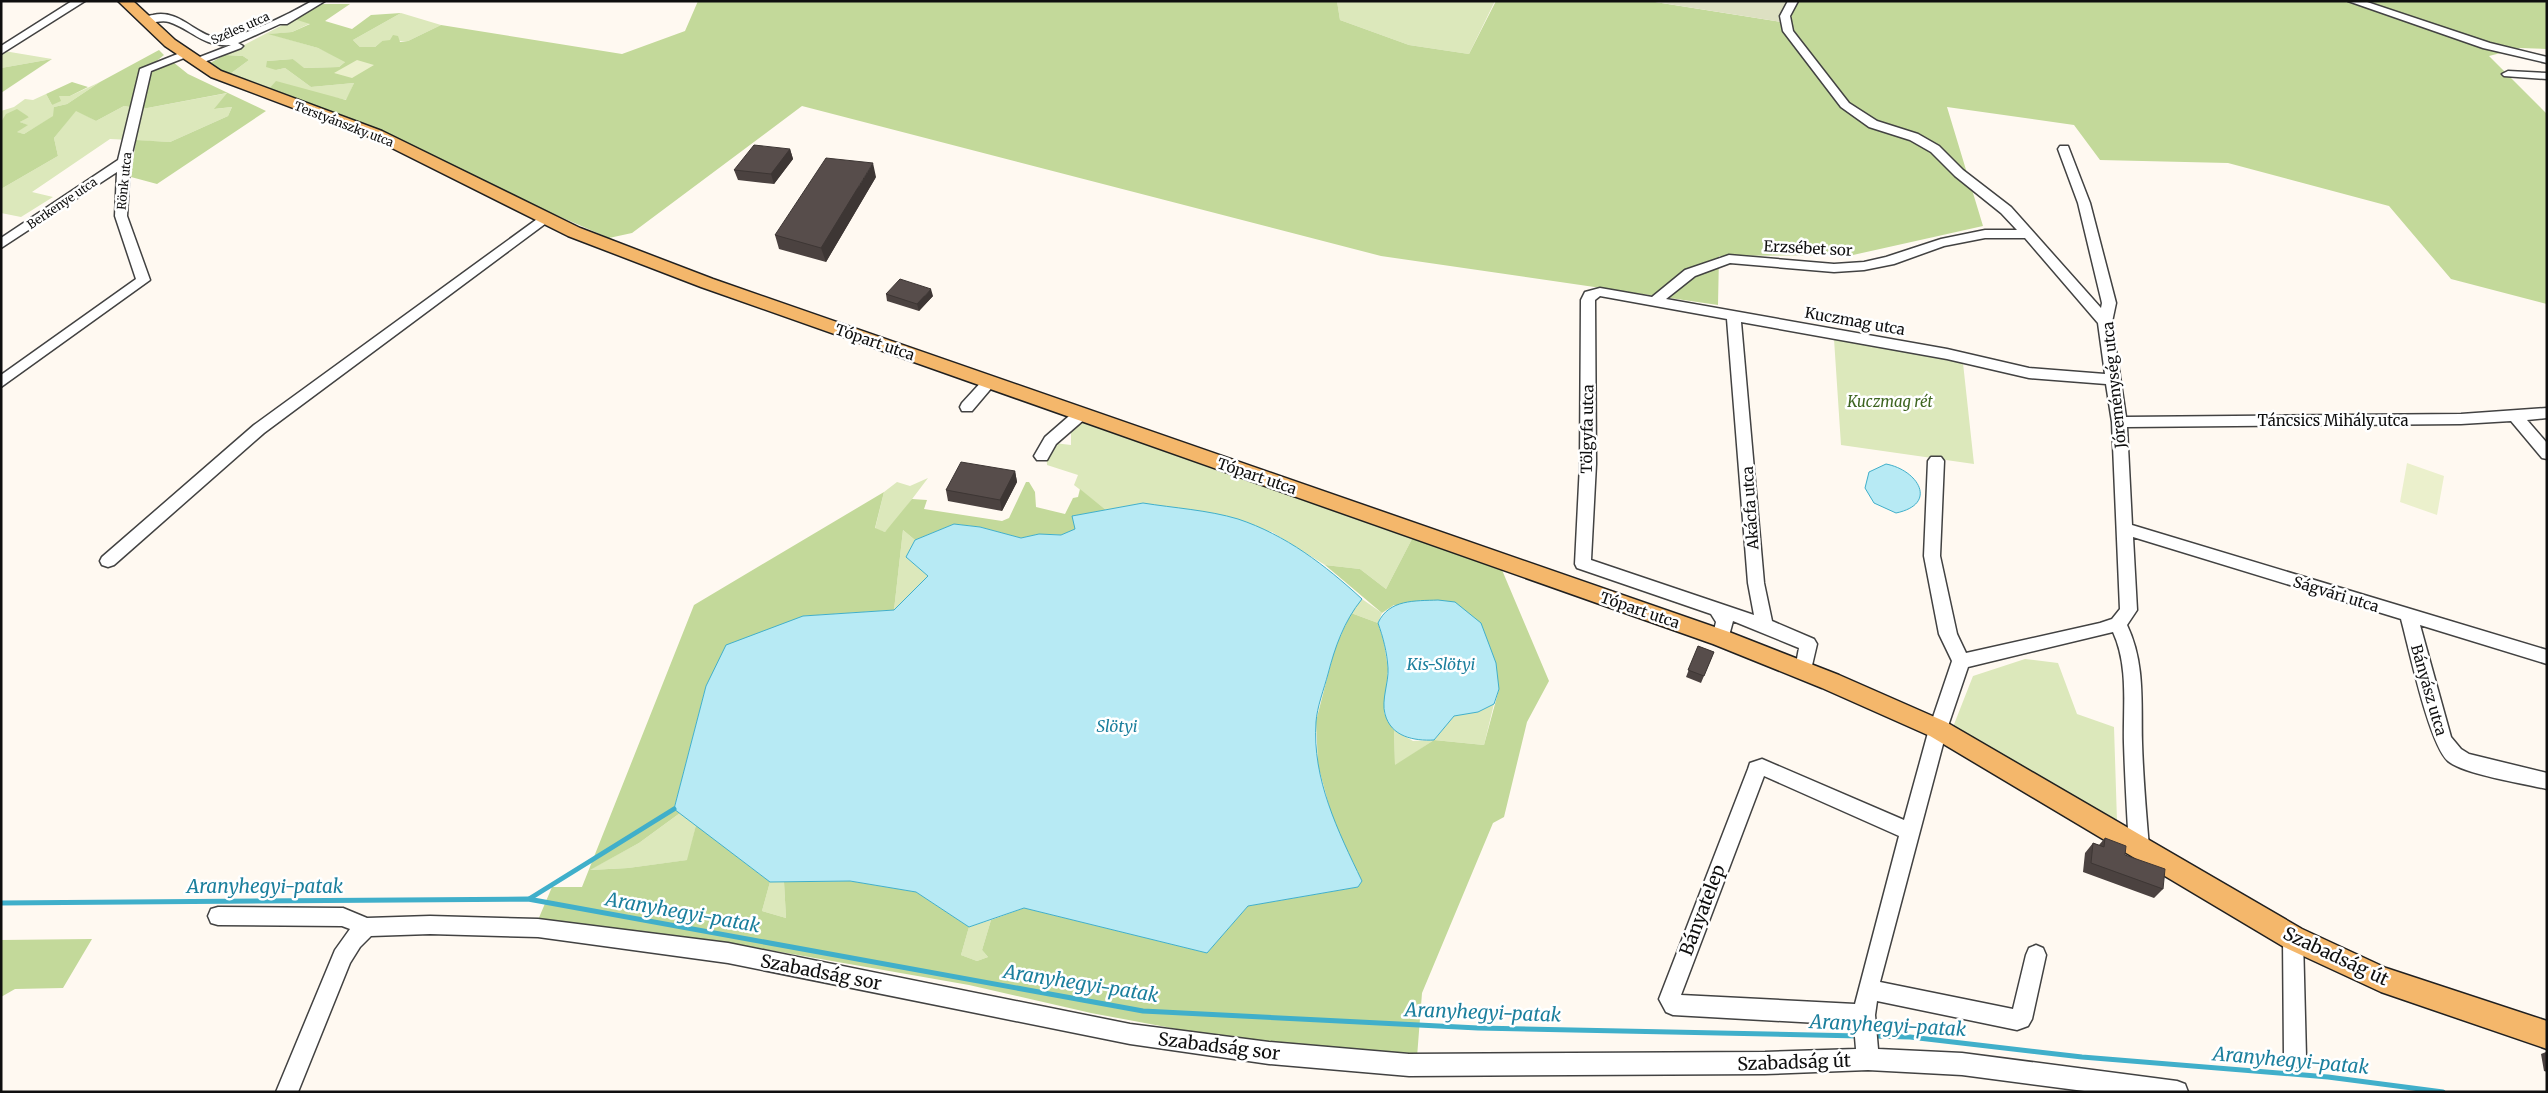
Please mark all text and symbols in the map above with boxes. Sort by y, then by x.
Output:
street label: Széles utca [208,8,272,48]
street label: Terstyánszky utca [292,98,396,150]
street label: Rönk utca [114,151,135,211]
street label: Berkenye utca [24,174,100,232]
street label: Erzsébet sor [1763,236,1853,260]
street label: Kuczmag utca [1803,303,1907,339]
street label: Tópart utca [833,320,917,364]
street label: Jóreménység utca [2098,321,2130,450]
street label: Tölgyfa utca [1577,384,1597,474]
park label: Kuczmag rét [1846,392,1933,411]
street label: Táncsics Mihály utca [2258,411,2408,430]
street label: Tópart utca [1215,454,1299,498]
street label: Akácfa utca [1738,466,1762,551]
street label: Ságvári utca [2291,572,2381,616]
street label: Tópart utca [1598,588,1682,632]
street label: Bányász utca [2407,642,2451,738]
water label: Kis-Slötyi [1406,654,1476,674]
water label: Slötyi [1096,716,1138,736]
street label: Bányatelep [1674,861,1730,959]
water label: Aranyhegyi-patak [185,874,344,898]
water label: Aranyhegyi-patak [602,886,763,938]
street label: Szabadság út [2280,922,2392,990]
street label: Szabadság sor [758,949,884,995]
water label: Aranyhegyi-patak [1000,959,1161,1007]
water label: Aranyhegyi-patak [1402,997,1562,1027]
water label: Aranyhegyi-patak [1807,1009,1967,1041]
street label: Szabadság sor [1157,1027,1281,1065]
water label: Aranyhegyi-patak [2210,1041,2371,1079]
street label: Szabadság út [1737,1049,1851,1075]

